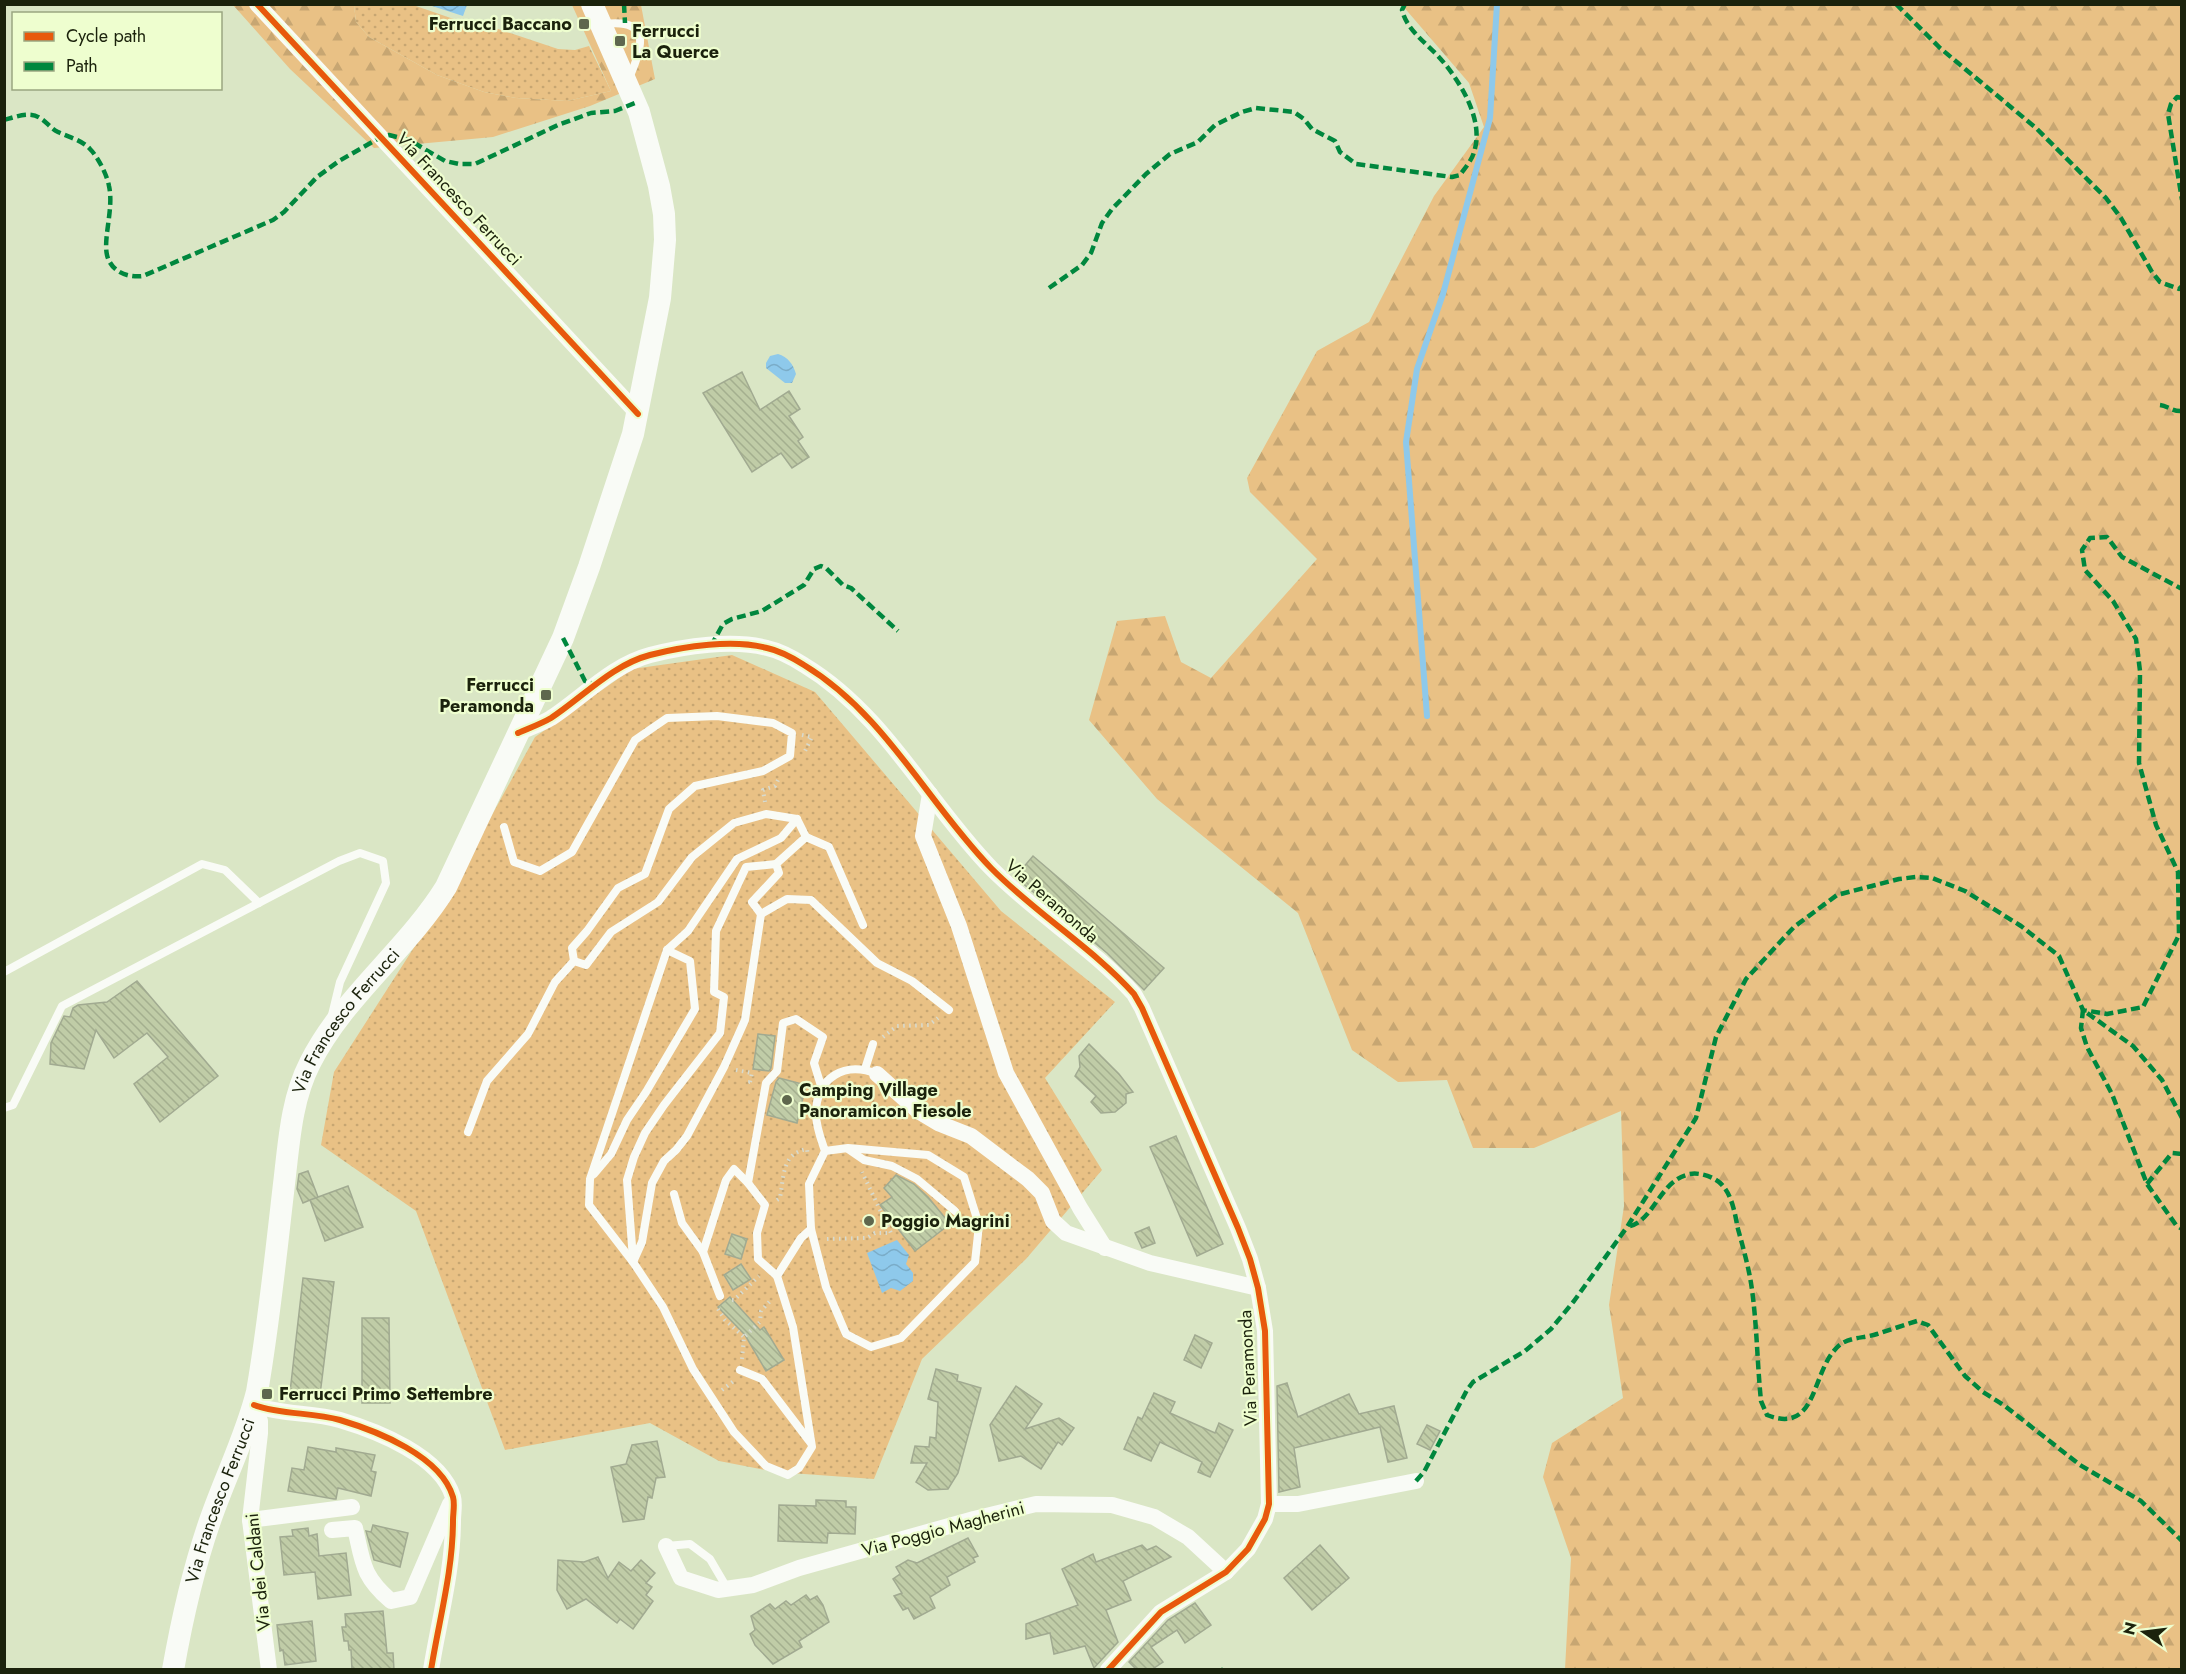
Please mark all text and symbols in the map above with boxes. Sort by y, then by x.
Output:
place label: Ferrucci Baccano [429,11,572,37]
legend [12,12,222,90]
marker: Ferrucci Baccano [577,17,591,31]
place label: Ferrucci La Querce [632,18,719,65]
text: Cycle path [66,23,146,49]
marker: Ferrucci La Querce [613,34,627,48]
text: Path [66,53,98,79]
street label: Via Francesco Ferrucci [390,127,528,271]
place label: Ferrucci Peramonda [439,672,534,719]
marker: Ferrucci Peramonda [539,688,553,702]
street label: Via Peramonda [1000,853,1104,949]
street label: Via Francesco Ferrucci [286,942,406,1097]
place label: Camping Village Panoramicon Fiesole [799,1077,972,1124]
marker: Camping Village Panoramicon Fiesole [780,1093,794,1107]
place label: Poggio Magrini [881,1208,1010,1234]
marker: Poggio Magrini [862,1214,876,1228]
street label: Via Peramonda [1232,1309,1264,1427]
place label: Ferrucci Primo Settembre [279,1381,493,1407]
marker: Ferrucci Primo Settembre [260,1387,274,1401]
street label: Via Francesco Ferrucci [179,1415,261,1586]
street label: Via Poggio Magherini [859,1495,1027,1563]
street label: Via dei Caldani [239,1512,277,1632]
north arrow [2114,1602,2174,1662]
text: N [2117,1620,2143,1637]

